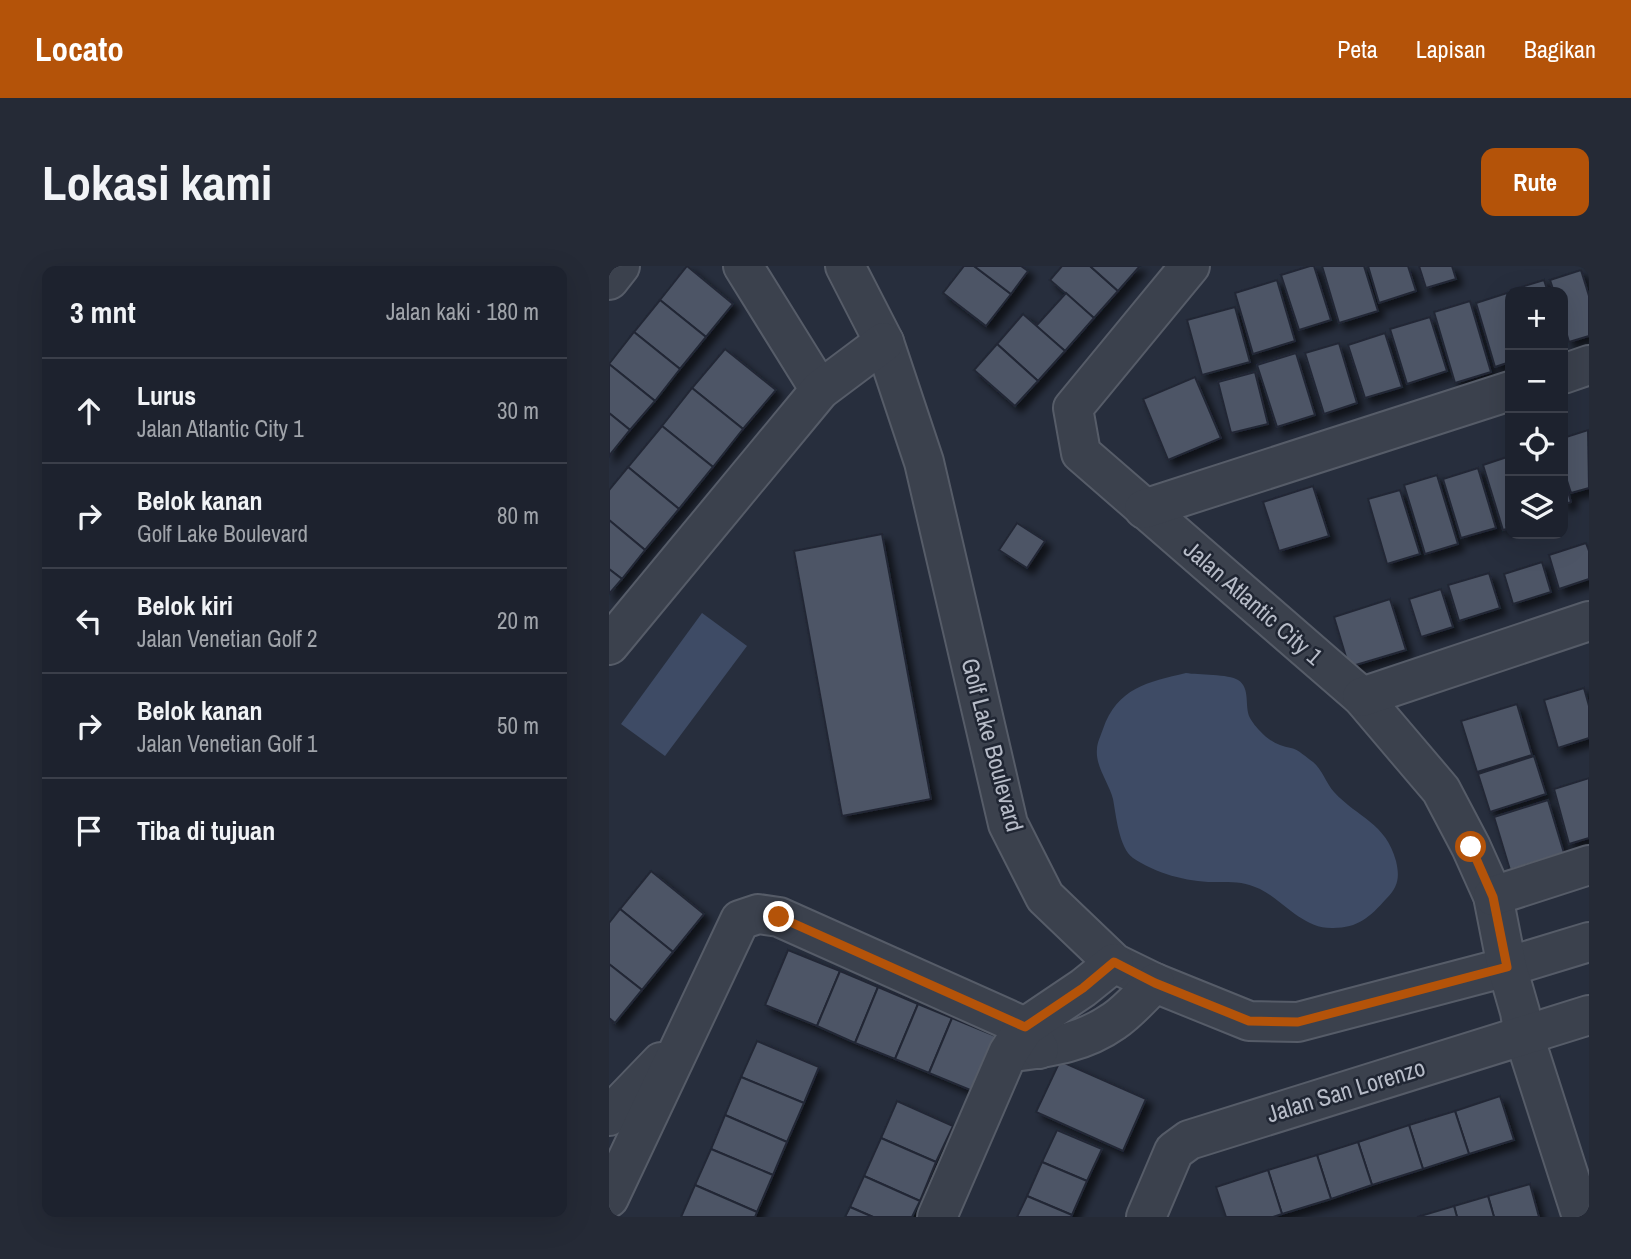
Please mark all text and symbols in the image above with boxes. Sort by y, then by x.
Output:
text: Locato [35,27,124,71]
text: Peta [1337,33,1378,65]
text: Lapisan [1416,33,1486,65]
text: Bagikan [1524,33,1596,65]
button: Rute [1481,148,1589,216]
text: Lokasi kami [42,149,272,215]
map controls [1505,287,1568,539]
button: + [1505,287,1568,350]
text: 3 mnt [70,292,136,332]
text: Jalan kaki · 180 m [386,296,539,327]
button: − [1505,350,1568,413]
text: Lurus [137,378,196,413]
icon: ahead [70,392,108,430]
text: 30 m [497,395,539,426]
text: Jalan Atlantic City 1 [137,413,304,444]
button: locate [1505,413,1568,476]
button: layers [1505,476,1568,539]
text: Belok kanan [137,483,263,518]
icon: right [70,497,108,535]
text: 80 m [497,500,539,531]
text: Golf Lake Boulevard [137,518,308,549]
street label: Jalan Atlantic City 1 [1178,533,1330,671]
text: Belok kiri [137,588,233,623]
icon: left [70,602,108,640]
text: 20 m [497,605,539,636]
text: Jalan Venetian Golf 2 [137,623,317,654]
street label: Golf Lake Boulevard [954,654,1031,835]
text: Belok kanan [137,693,263,728]
icon: right [70,707,108,745]
text: 50 m [497,710,539,741]
text: Jalan Venetian Golf 1 [137,728,317,759]
icon: arrive [70,812,108,850]
text: Tiba di tujuan [137,813,275,848]
route start [1455,831,1486,862]
route end [763,901,794,932]
street label: Jalan San Lorenzo [1263,1051,1429,1129]

